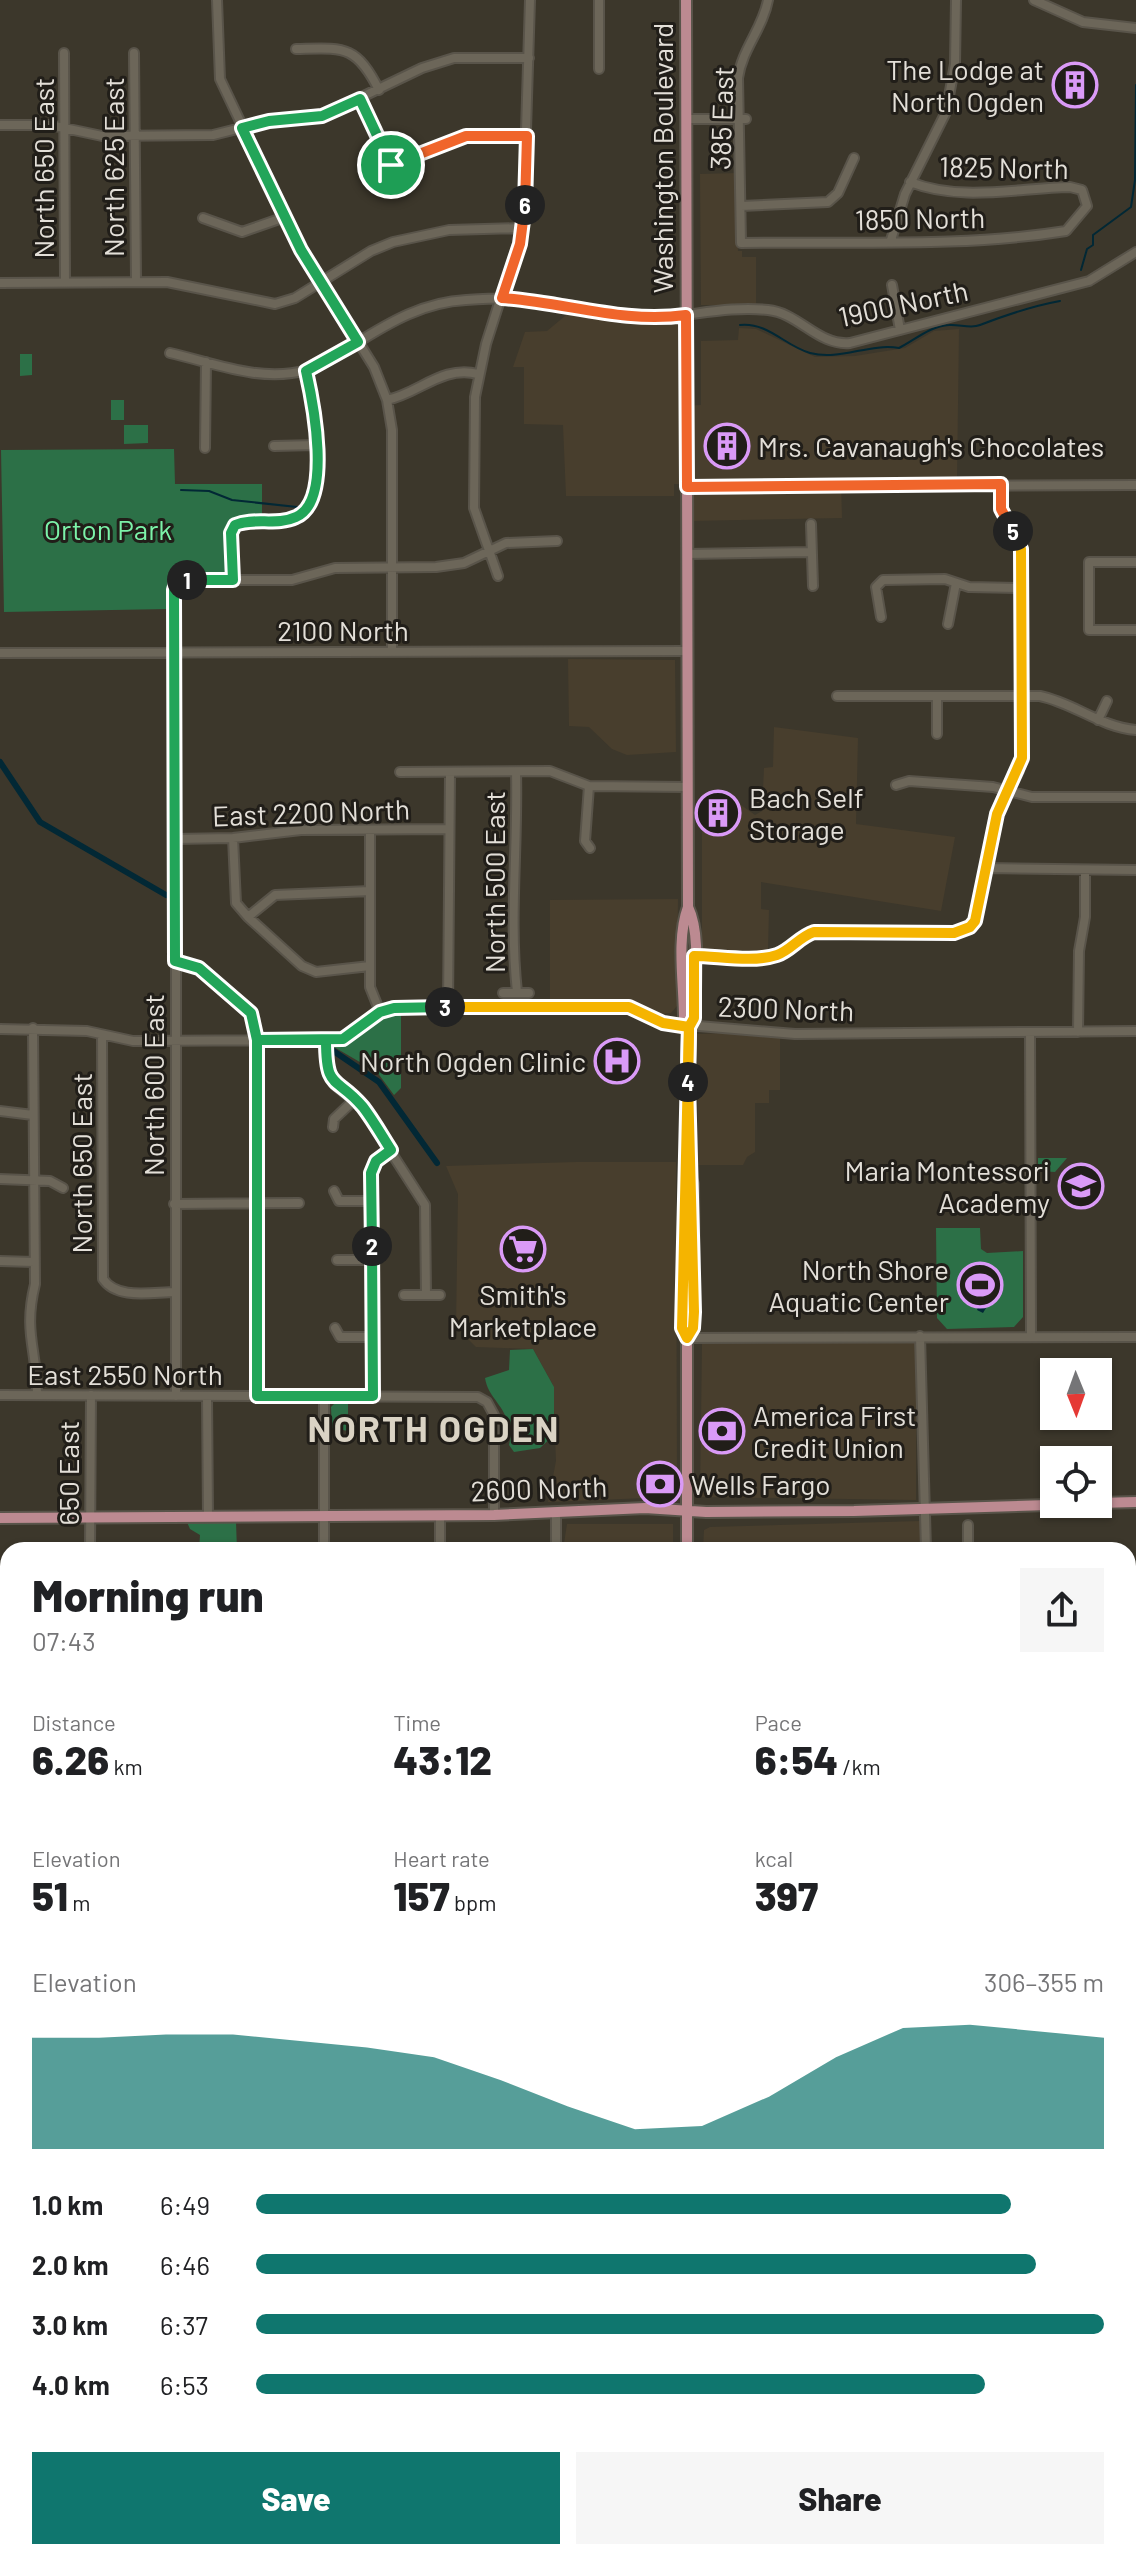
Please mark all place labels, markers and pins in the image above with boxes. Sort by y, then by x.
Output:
place label: The Lodge at North Ogden [886,52,1044,118]
building icon: The Lodge at North Ogden [1051,61,1099,109]
pin [357,131,425,199]
pin: 6 [505,185,545,225]
building icon: Mrs. Cavanaugh's Chocolates [703,422,751,470]
place label: Mrs. Cavanaugh's Chocolates [758,429,1104,463]
pin: 5 [993,511,1033,551]
pin: 1 [167,560,207,600]
place label: Bach Self Storage [749,780,864,846]
building icon: Bach Self Storage [694,789,742,837]
pin: 3 [425,987,465,1027]
hospital icon: North Ogden Clinic [593,1037,641,1085]
place label: North Ogden Clinic [360,1044,586,1078]
pin: 4 [668,1062,708,1102]
place label: Maria Montessori Academy [845,1153,1050,1219]
school or university icon: Maria Montessori Academy [1057,1162,1105,1210]
supermarket icon: Smith's Marketplace [499,1225,547,1273]
pin: 2 [352,1226,392,1266]
place label: North Shore Aquatic Center [769,1252,949,1318]
sports icon: North Shore Aquatic Center [956,1261,1004,1309]
place label: Smith's Marketplace [449,1277,597,1343]
place label: America First Credit Union [753,1398,916,1464]
bank icon: America First Credit Union [698,1407,746,1455]
bank icon: Wells Fargo [636,1460,684,1508]
place label: Wells Fargo [691,1467,831,1501]

